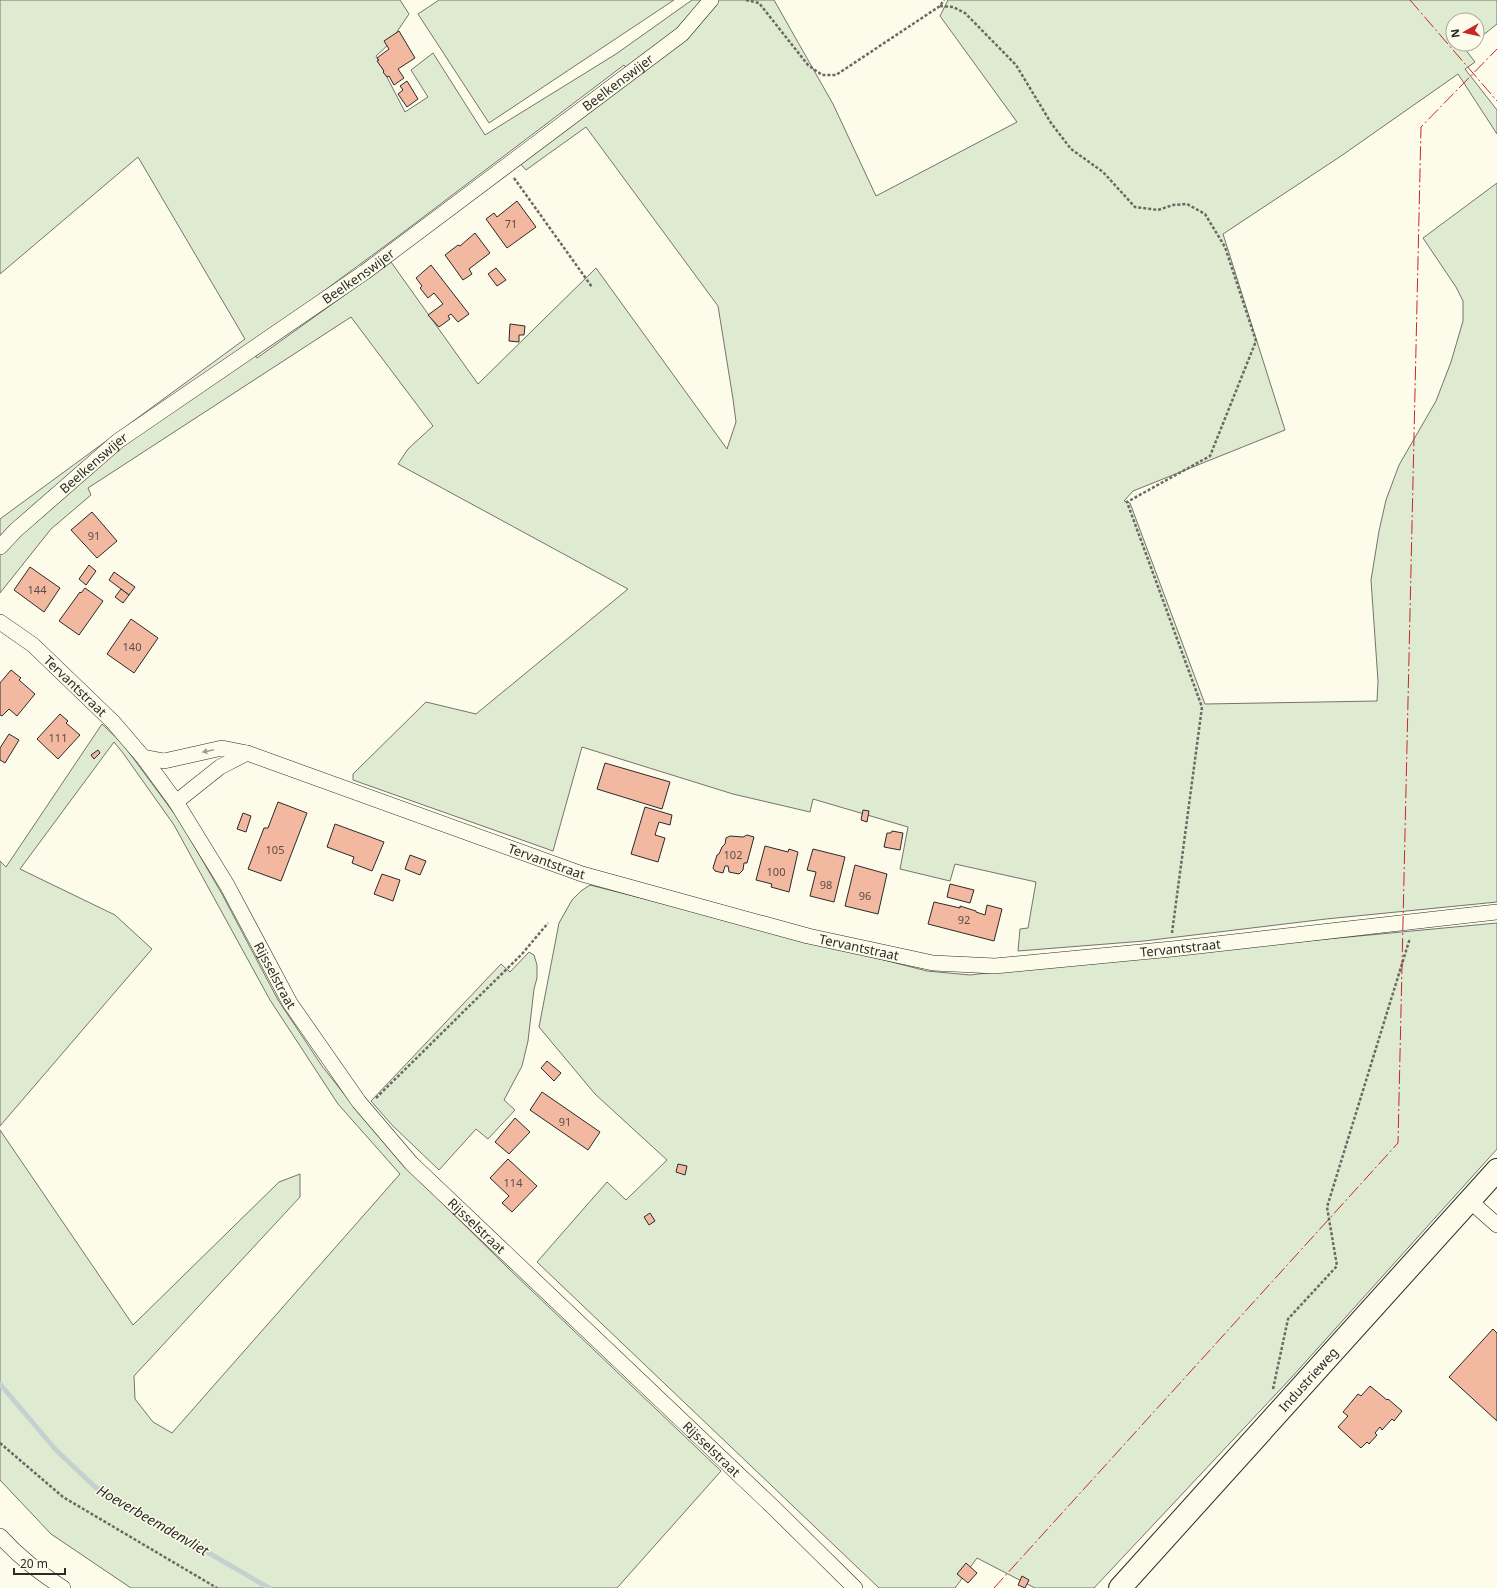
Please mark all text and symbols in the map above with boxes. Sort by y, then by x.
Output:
north arrow [1445,12,1485,52]
text: N [1447,28,1463,39]
street label: Beelkenswijer [578,49,657,115]
house number: 71 [505,216,517,231]
street label: Beelkenswijer [318,244,398,308]
street label: Beelkenswijer [56,428,132,497]
house number: 91 [88,528,100,543]
house number: 144 [28,582,47,597]
house number: 140 [123,639,141,654]
street label: Tervantstraat [40,651,111,721]
house number: 111 [49,730,67,745]
one-way arrow [202,748,215,754]
street label: Tervantstraat [506,839,588,884]
house number: 105 [266,842,284,857]
house number: 102 [724,847,742,862]
house number: 100 [767,864,785,879]
house number: 98 [820,877,832,892]
house number: 96 [859,888,871,903]
house number: 92 [958,912,970,927]
street label: Tervantstraat [817,930,901,964]
street label: Tervantstraat [1139,934,1222,961]
street label: Rijsselstraat [250,939,301,1013]
house number: 91 [559,1114,571,1129]
house number: 114 [504,1175,523,1190]
street label: Rijsselstraat [444,1194,510,1258]
street label: Industrieweg [1274,1343,1342,1415]
street label: Rijsselstraat [679,1417,745,1481]
water label: Hoeverbeemdenvliet [94,1480,214,1560]
scale bar [14,1550,65,1576]
text: 20 m [20,1555,48,1572]

